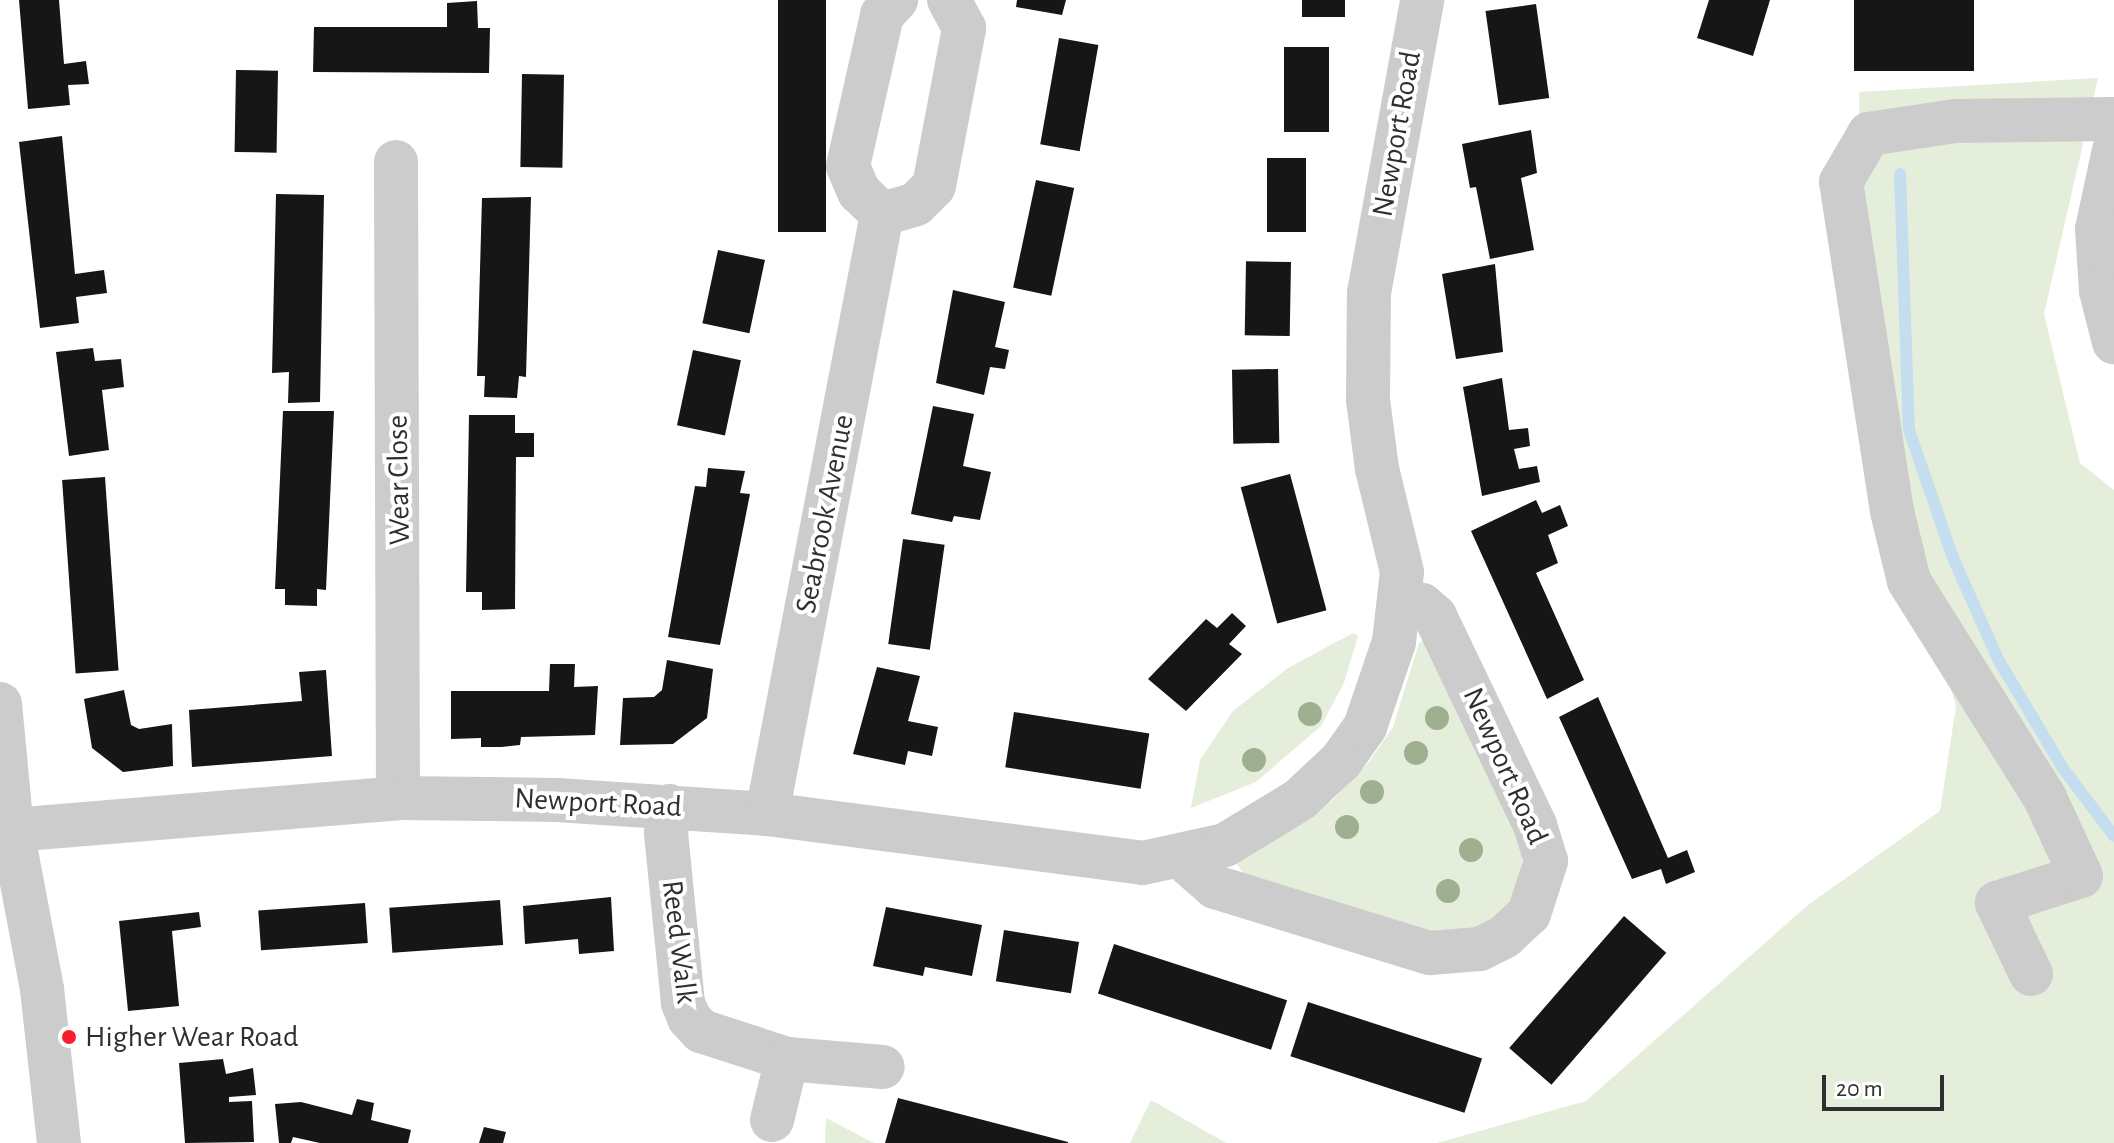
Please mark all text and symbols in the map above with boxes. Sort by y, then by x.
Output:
street label: Newport Road [1365,48,1429,220]
street label: Seabrook Avenue [788,412,862,616]
street label: Wear Close [380,415,418,545]
street label: Newport Road [1454,682,1556,850]
street label: Newport Road [513,781,683,825]
street label: Reed Walk [654,878,704,1006]
place label: Higher Wear Road [85,1019,299,1055]
marker: Higher Wear Road [60,1028,78,1046]
scale bar [1826,1059,1948,1109]
text: 20 m [1836,1077,1883,1101]

